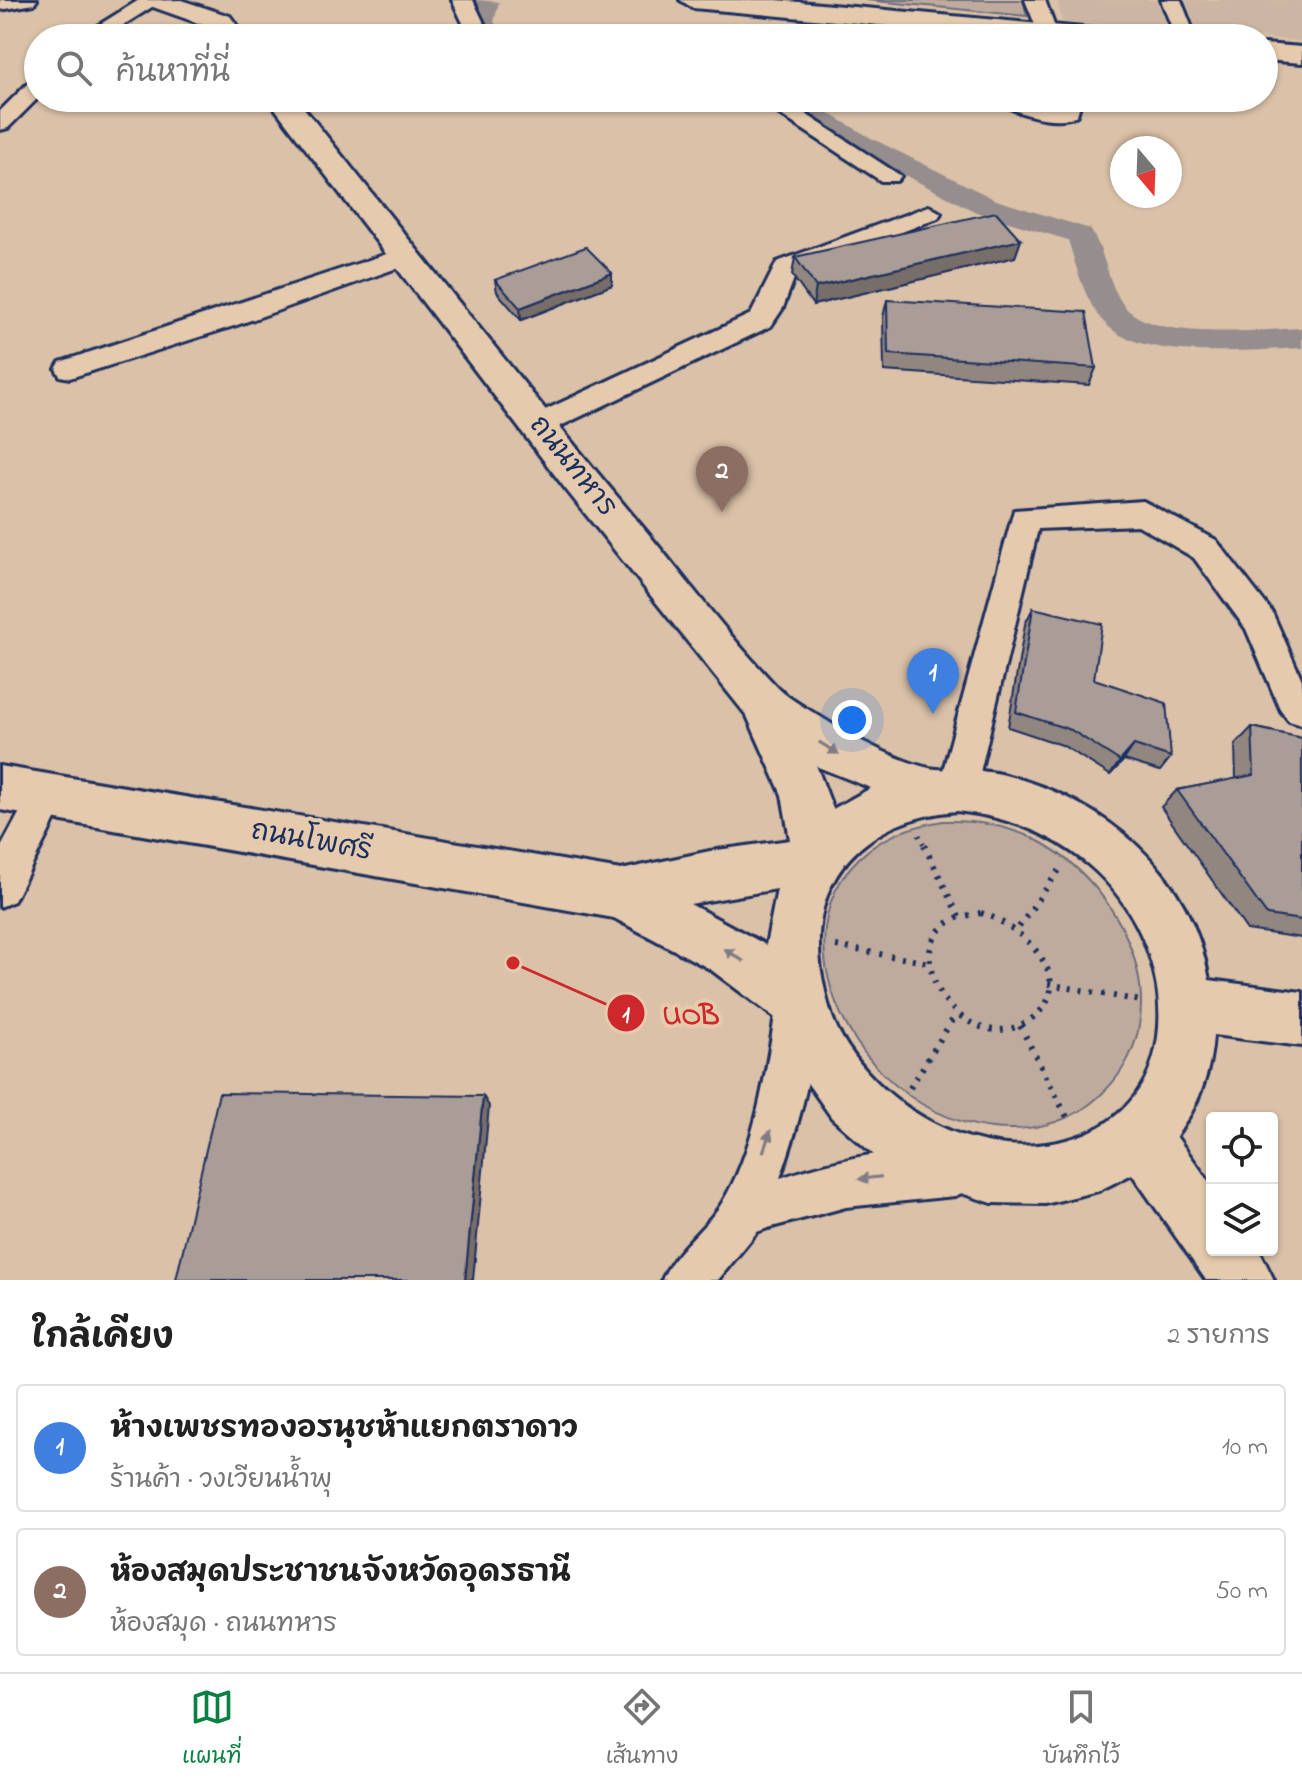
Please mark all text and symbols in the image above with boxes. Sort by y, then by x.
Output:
search box [24,24,1278,112]
icon: search [52,46,96,90]
text: ค้นหาที่นี่ [116,52,230,96]
north arrow [1110,136,1182,208]
street label: ถนนทหาร [518,407,626,527]
pin: 2 [696,446,748,512]
pin: 1 [907,648,959,714]
your location [832,700,872,740]
one-way arrow [818,740,840,754]
street label: ถนนโพศรี [247,809,375,873]
one-way arrow [723,949,745,963]
callout: UOB [606,986,735,1040]
text: UOB [663,995,719,1039]
text: 1 [622,999,630,1034]
map controls [1206,1112,1278,1256]
button: locate [1206,1112,1278,1184]
one-way arrow [762,1129,774,1153]
one-way arrow [858,1172,883,1185]
button: layers [1206,1184,1278,1256]
text: ใกล้เคียง [32,1314,174,1364]
text: 2 รายการ [1167,1318,1270,1356]
text: ห้างเพชรทองอรนุชห้าแยกตราดาว [110,1408,578,1452]
text: 1 [56,1429,64,1467]
text: 10 m [1222,1429,1268,1467]
text: ร้านค้า · วงเวียนน้ำพุ [110,1462,332,1500]
text: ห้องสมุดประชาชนจังหวัดอุดรธานี [110,1552,571,1596]
text: 2 [54,1573,66,1611]
text: 50 m [1215,1573,1268,1611]
text: ห้องสมุด · ถนนทหาร [110,1606,337,1644]
tab: แผนที่ [182,1685,241,1774]
tab: เส้นทาง [606,1685,678,1774]
tab: บันทึกไว้ [1043,1685,1120,1774]

